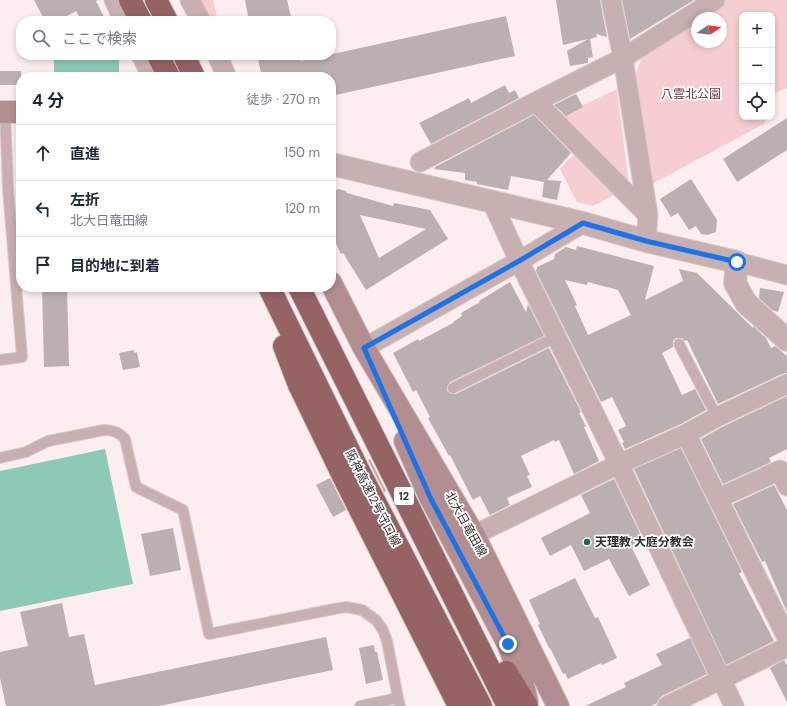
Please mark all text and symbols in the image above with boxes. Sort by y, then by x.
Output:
north arrow [691,12,727,48]
map controls [739,12,775,120]
button: + [739,12,775,48]
search box [16,16,336,60]
icon: search [30,27,52,49]
text: ここで検索 [62,29,137,49]
button: − [739,48,775,84]
button: locate [739,84,775,120]
park label: 八雲北公園 [661,86,721,102]
text: 4 分 [32,89,64,111]
text: 徒歩 · 270 m [247,91,320,108]
icon: ahead [32,142,54,164]
text: 直進 [70,144,100,164]
text: 150 m [284,144,320,161]
text: 左折 [70,190,100,210]
icon: left [32,198,54,220]
text: 120 m [285,200,320,217]
text: 北大日竜田線 [70,212,148,229]
route start [728,253,746,271]
icon: arrive [32,254,54,276]
text: 目的地に到着 [70,256,160,276]
street label: 阪神高速12号守口線 [342,447,404,549]
road number: 12 [394,487,414,505]
street label: 北大日竜田線 [442,489,490,559]
place label: 天理教 大庭分教会 [595,534,694,550]
marker: 天理教 大庭分教会 [582,537,592,547]
route end [499,635,517,653]

